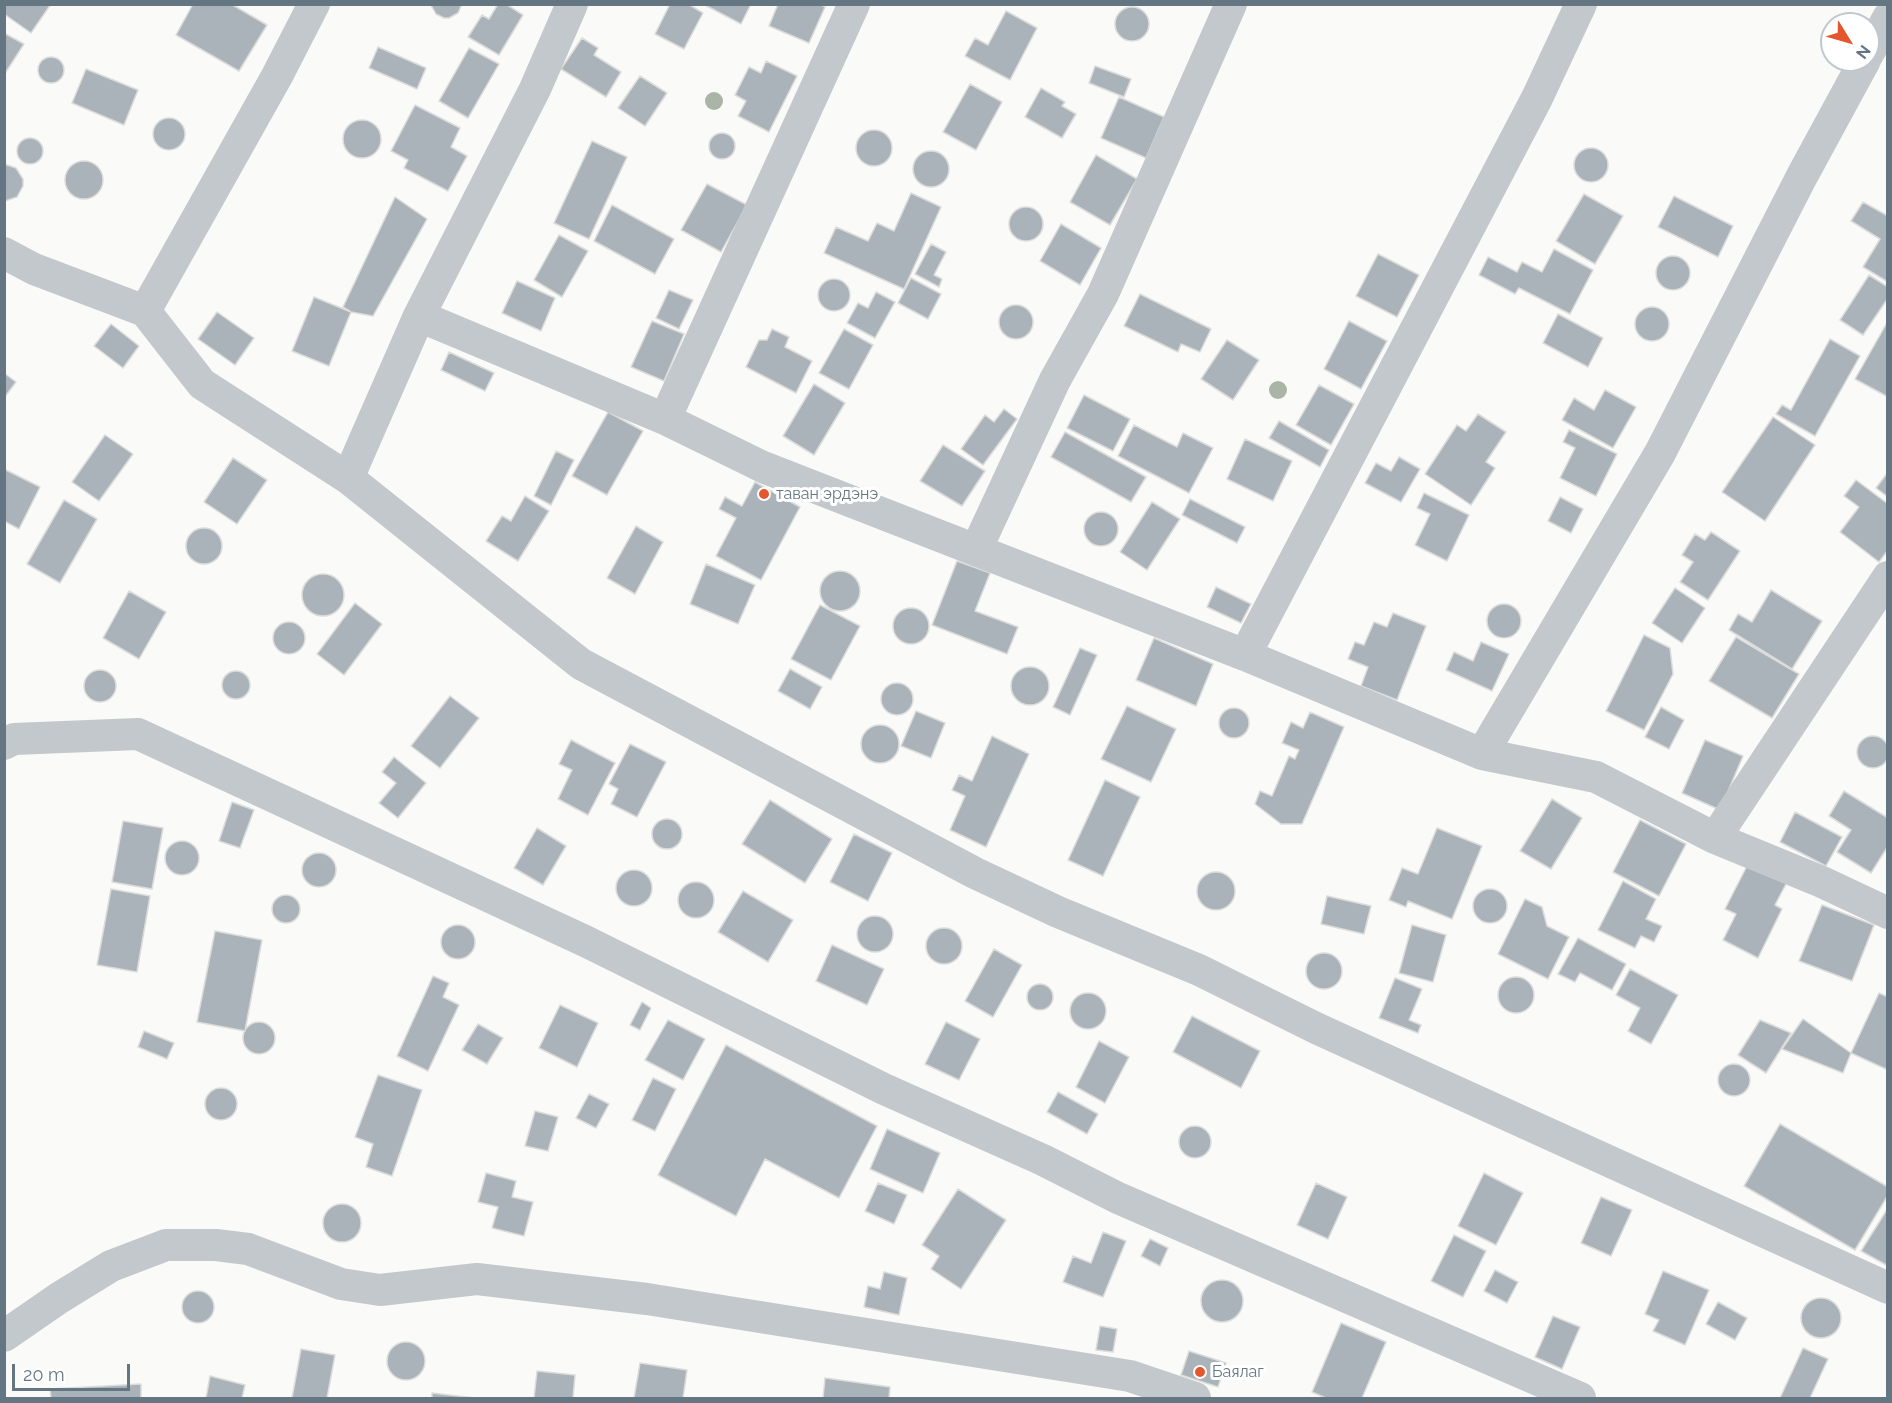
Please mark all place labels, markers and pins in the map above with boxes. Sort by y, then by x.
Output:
place label: таван эрдэнэ [776,484,878,504]
marker: таван эрдэнэ [757,487,771,501]
place label: Баялаг [1212,1362,1264,1382]
marker: Баялаг [1193,1365,1207,1379]

